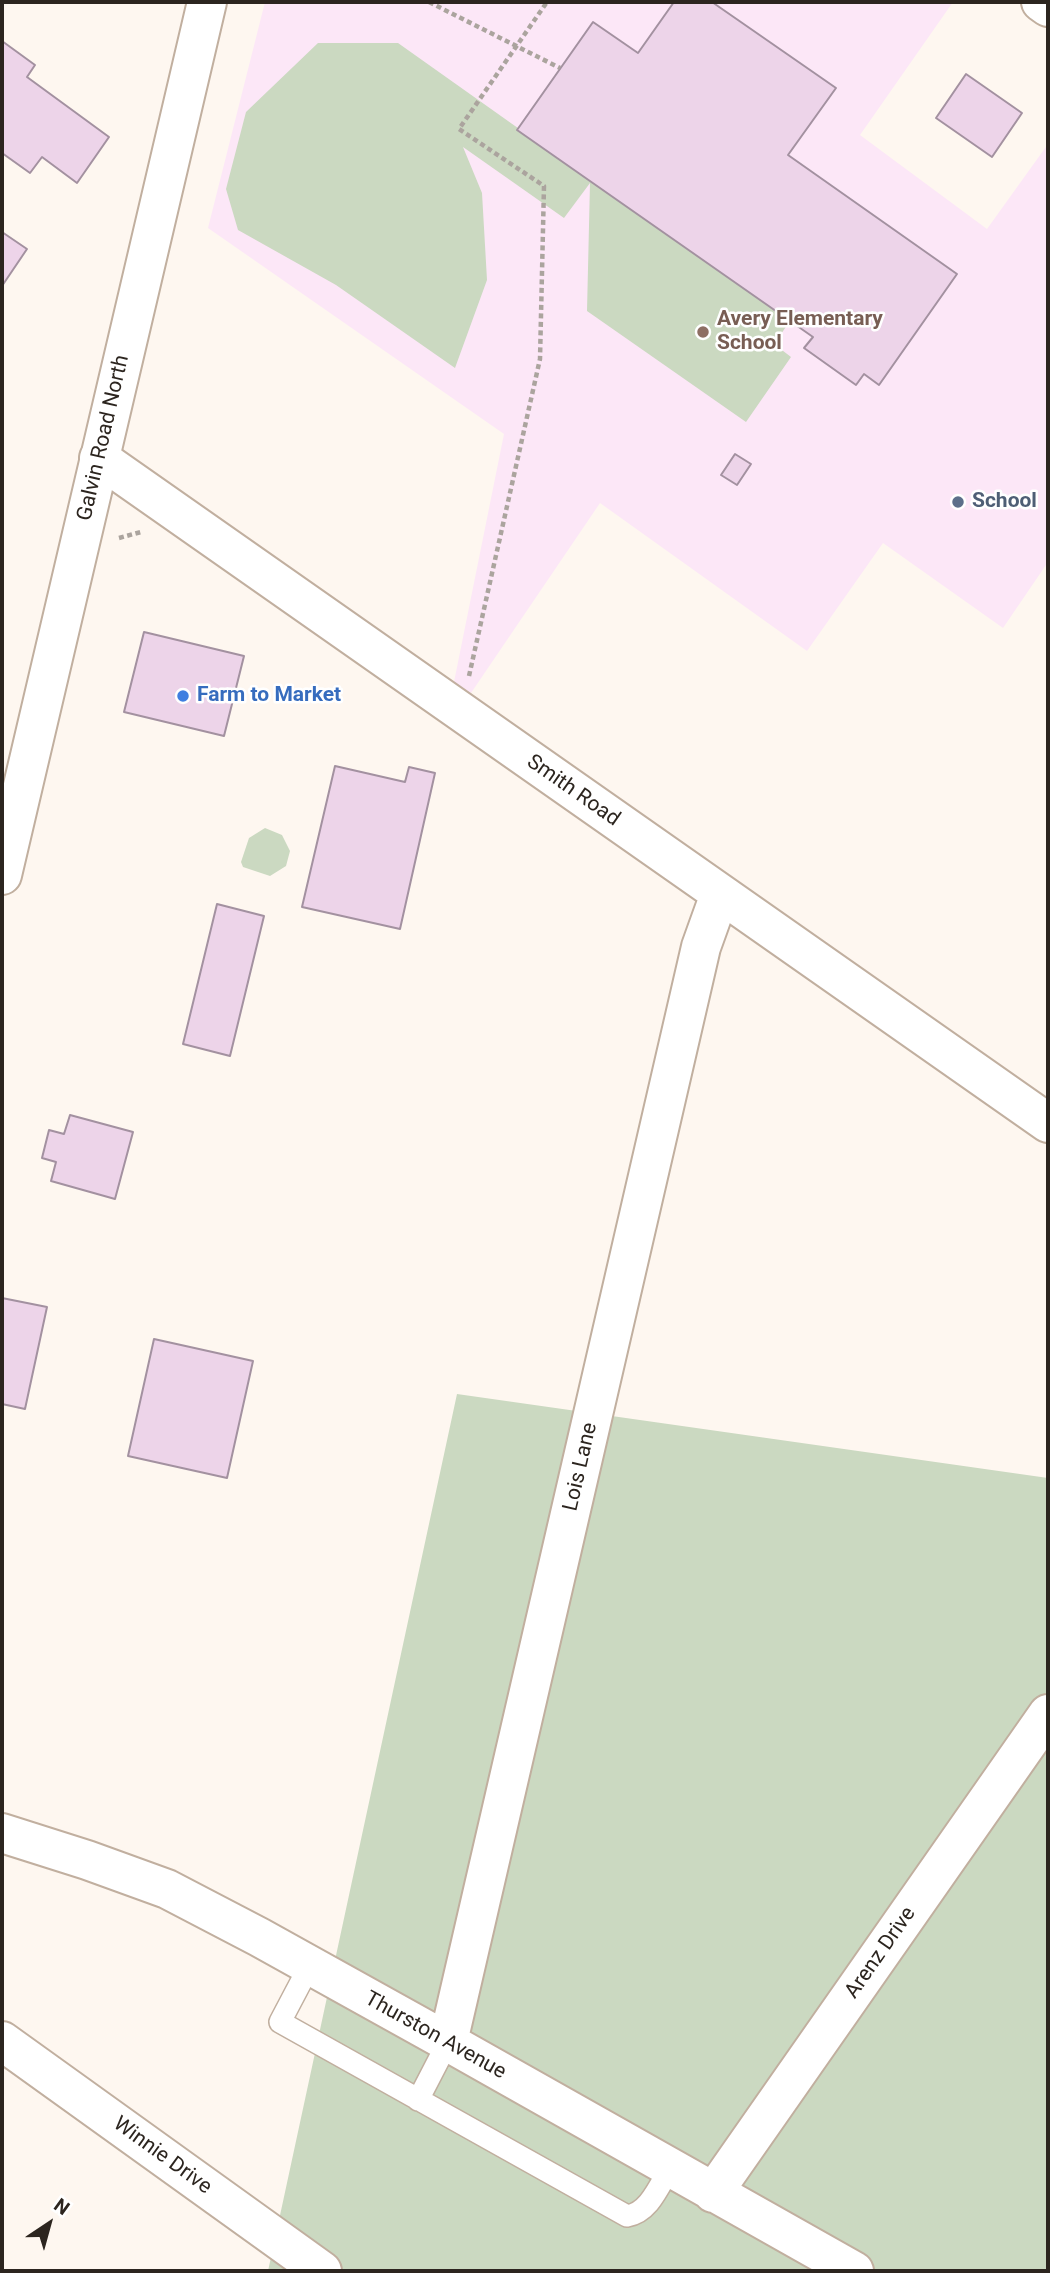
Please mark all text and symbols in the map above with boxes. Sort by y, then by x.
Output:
place label: Avery Elementary School [717,307,883,357]
marker: Avery Elementary School [695,324,711,340]
street label: Galvin Road North [73,353,135,523]
place label: School [972,489,1037,515]
marker: School [950,494,966,510]
place label: Farm to Market [197,683,341,709]
marker: Farm to Market [175,688,191,704]
street label: Smith Road [522,750,624,832]
street label: Lois Lane [559,1420,603,1514]
street label: Arenz Drive [840,1902,922,2004]
street label: Thurston Avenue [360,1987,510,2085]
street label: Winnie Drive [108,2112,216,2200]
north arrow [14,2189,84,2259]
text: N [49,2193,74,2220]

